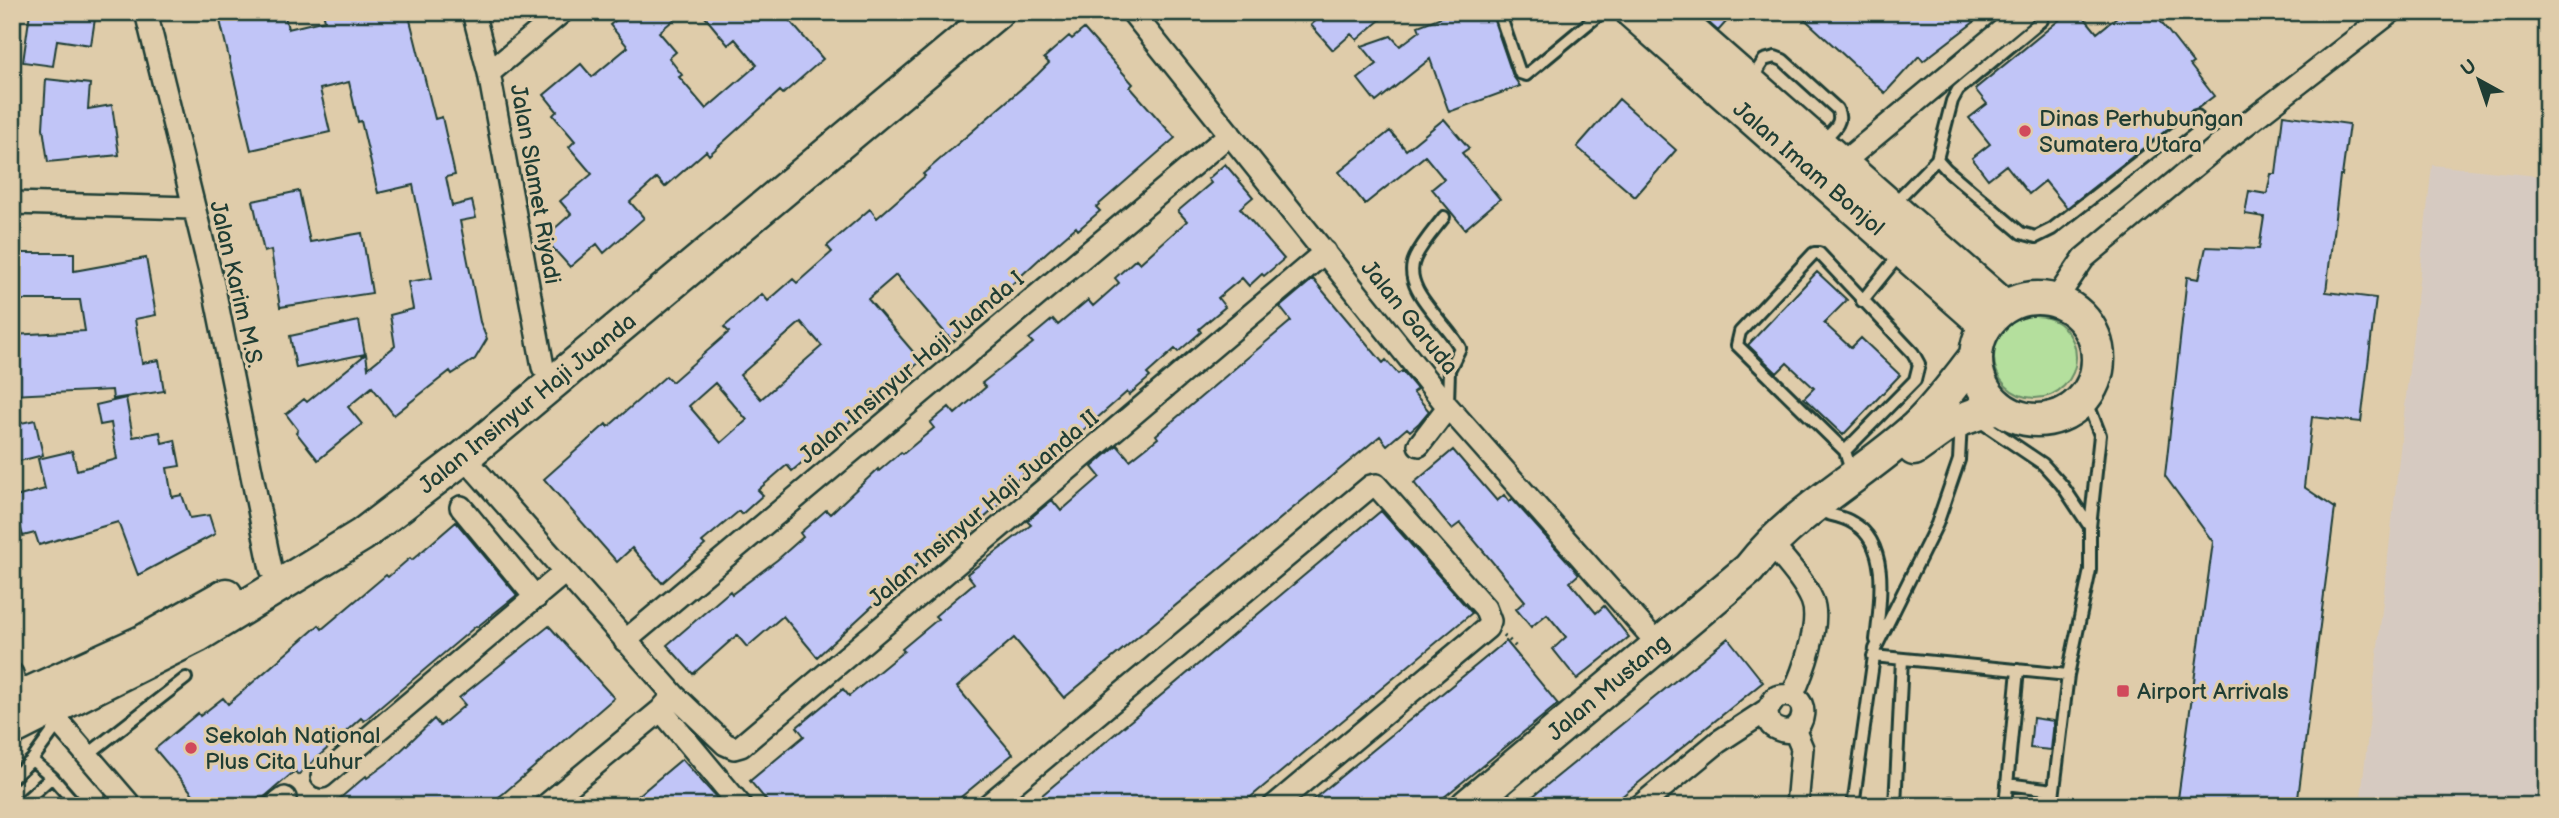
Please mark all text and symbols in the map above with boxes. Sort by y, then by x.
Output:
north arrow [2444,46,2514,116]
text: U [2456,55,2482,81]
street label: Jalan Slamet Riyadi [504,82,566,286]
street label: Jalan Imam Bonjol [1727,95,1890,242]
place label: Dinas Perhubungan Sumatera Utara [2039,105,2243,159]
marker: Dinas Perhubungan Sumatera Utara [2017,123,2033,139]
street label: Jalan Karim M.S. [203,198,269,370]
street label: Jalan Garuda [1355,255,1464,381]
street label: Jalan Insinyur Haji Juanda I [793,265,1030,470]
street label: Jalan Insinyur Haji Juanda [413,307,642,500]
street label: Jalan Insinyur Haji Juanda II [863,404,1105,613]
street label: Jalan Mustang [1542,628,1676,747]
place label: Airport Arrivals [2137,678,2289,706]
marker: Airport Arrivals [2115,683,2131,699]
place label: Sekolah National Plus Cita Luhur [205,722,380,776]
marker: Sekolah National Plus Cita Luhur [183,740,199,756]

